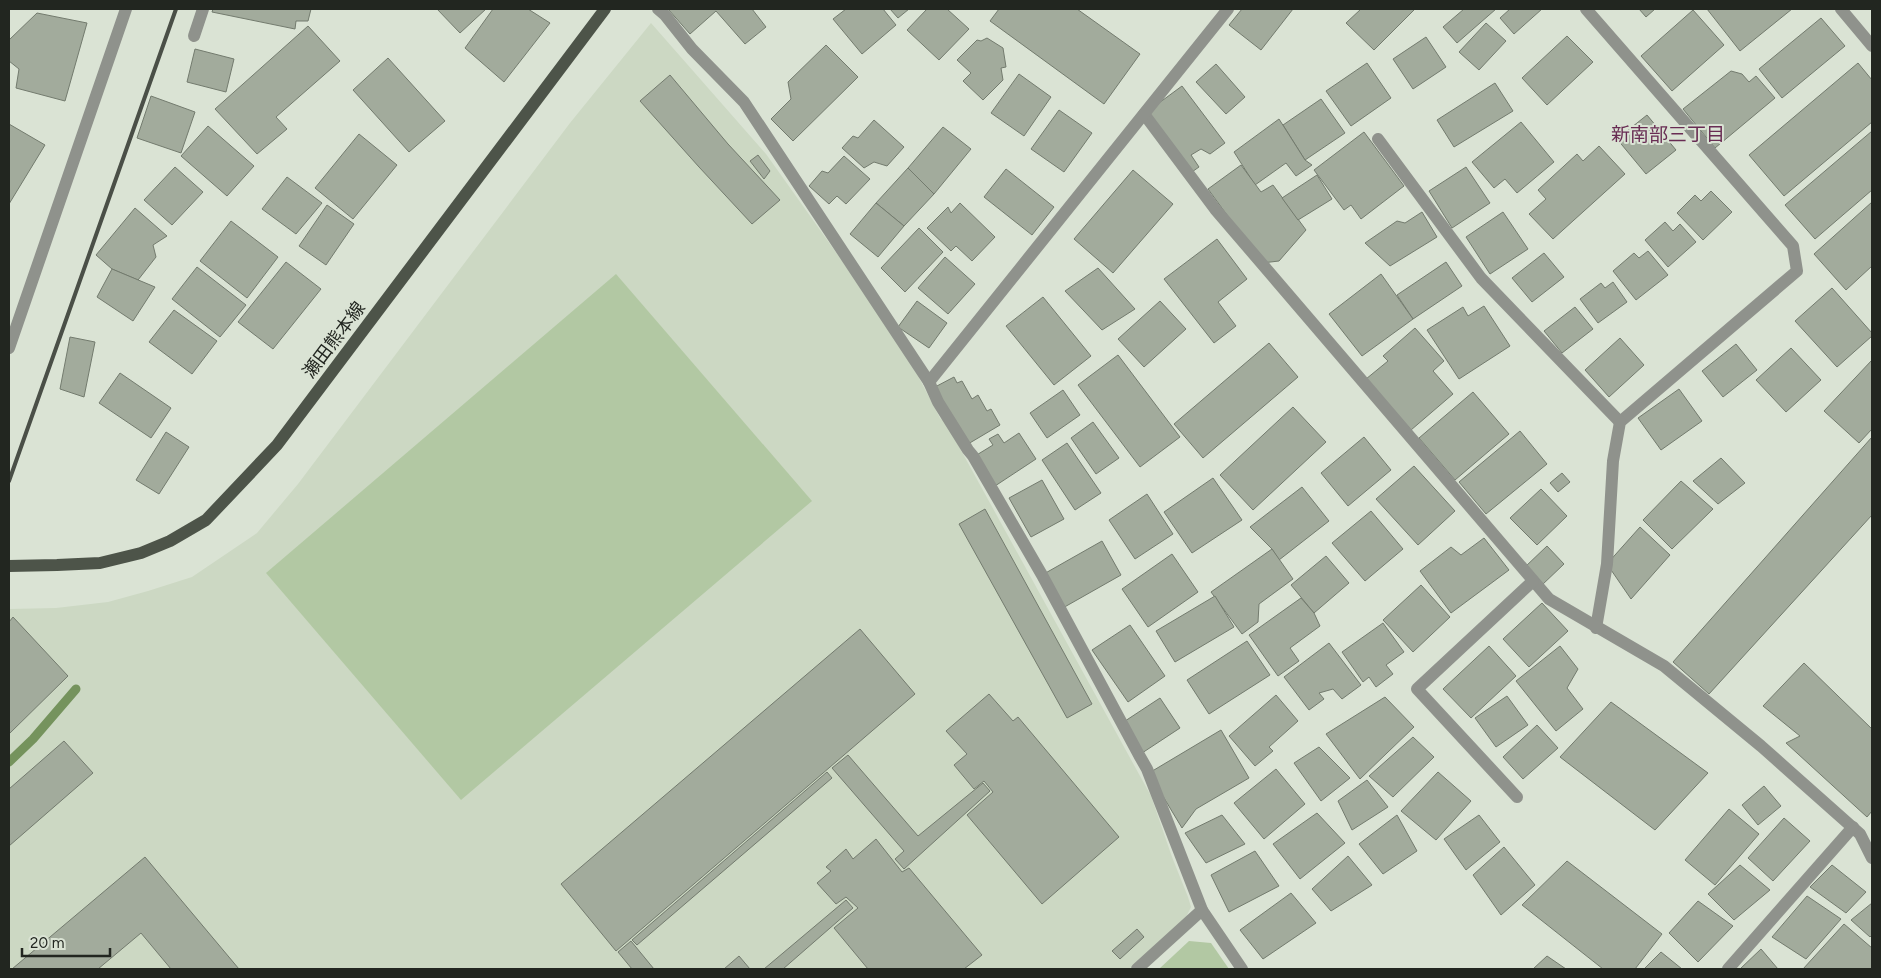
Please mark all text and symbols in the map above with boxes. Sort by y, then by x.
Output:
district label: 新南部三丁目 [1611,123,1725,146]
street label: 瀬田熊本線 [298,297,370,383]
scale bar [22,926,110,958]
text: 20 m [30,934,64,952]

